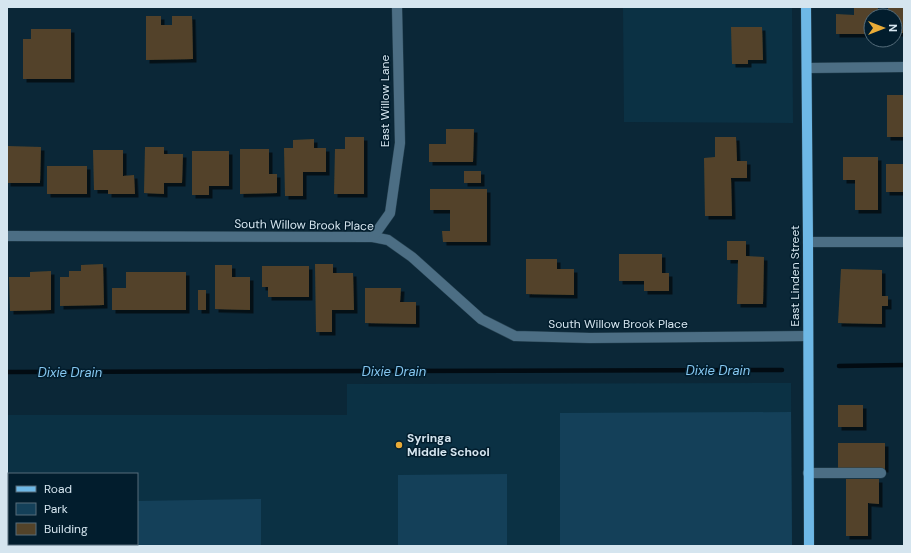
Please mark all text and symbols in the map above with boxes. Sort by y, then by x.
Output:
north arrow [863,8,903,48]
text: N [886,24,900,32]
street label: East Willow Lane [377,55,393,147]
street label: South Willow Brook Place [234,216,374,234]
street label: East Linden Street [787,225,803,327]
street label: South Willow Brook Place [548,316,688,332]
water label: Dixie Drain [686,362,750,379]
water label: Dixie Drain [362,363,426,380]
water label: Dixie Drain [38,364,102,381]
place label: Syringa Middle School [407,430,490,460]
marker: Syringa Middle School [394,440,404,450]
legend [8,473,138,545]
text: Road [44,481,72,497]
text: Park [44,501,68,517]
text: Building [44,521,88,537]

